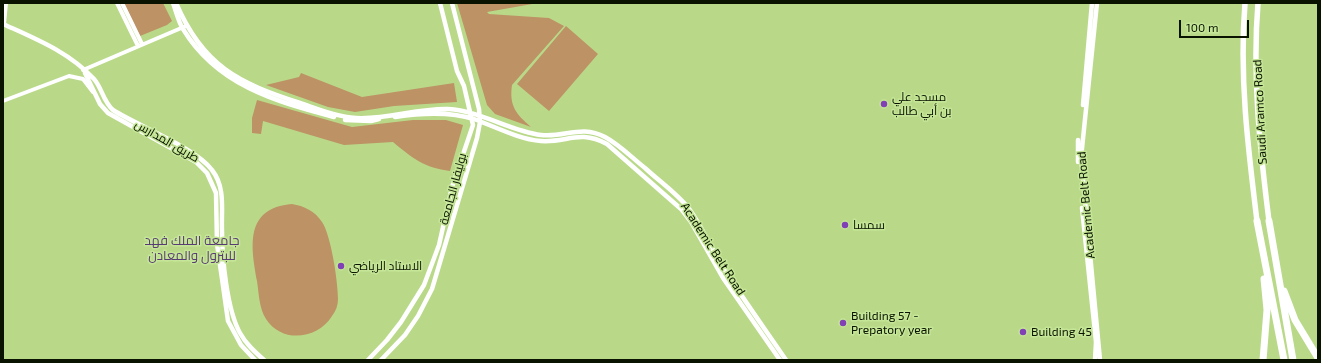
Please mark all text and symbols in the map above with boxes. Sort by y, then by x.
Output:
scale bar [1181,12,1251,38]
text: 100 m [1186,20,1218,34]
street label: Saudi Aramco Road [1250,59,1270,165]
place label: مسجد علي بن أبي طالب [892,90,952,118]
marker: مسجد علي بن أبي طالب [879,99,889,109]
street label: طريق المدارس [132,117,202,165]
street label: Academic Belt Road [1074,151,1098,259]
street label: بوليفار الجامعة [437,152,469,226]
street label: Academic Belt Road [678,200,748,298]
place label: سمسا [853,218,885,232]
marker: سمسا [840,220,850,230]
district label: جامعة الملك فهد للبترول والمعادن [145,233,239,264]
place label: الاستاد الرياضي [349,259,422,273]
marker: الاستاد الرياضي [336,261,346,271]
place label: Building 57 - Prepatory year [851,309,932,337]
marker: Building 57 - Prepatory year [838,318,848,328]
place label: Building 45 [1031,325,1092,339]
marker: Building 45 [1018,327,1028,337]

